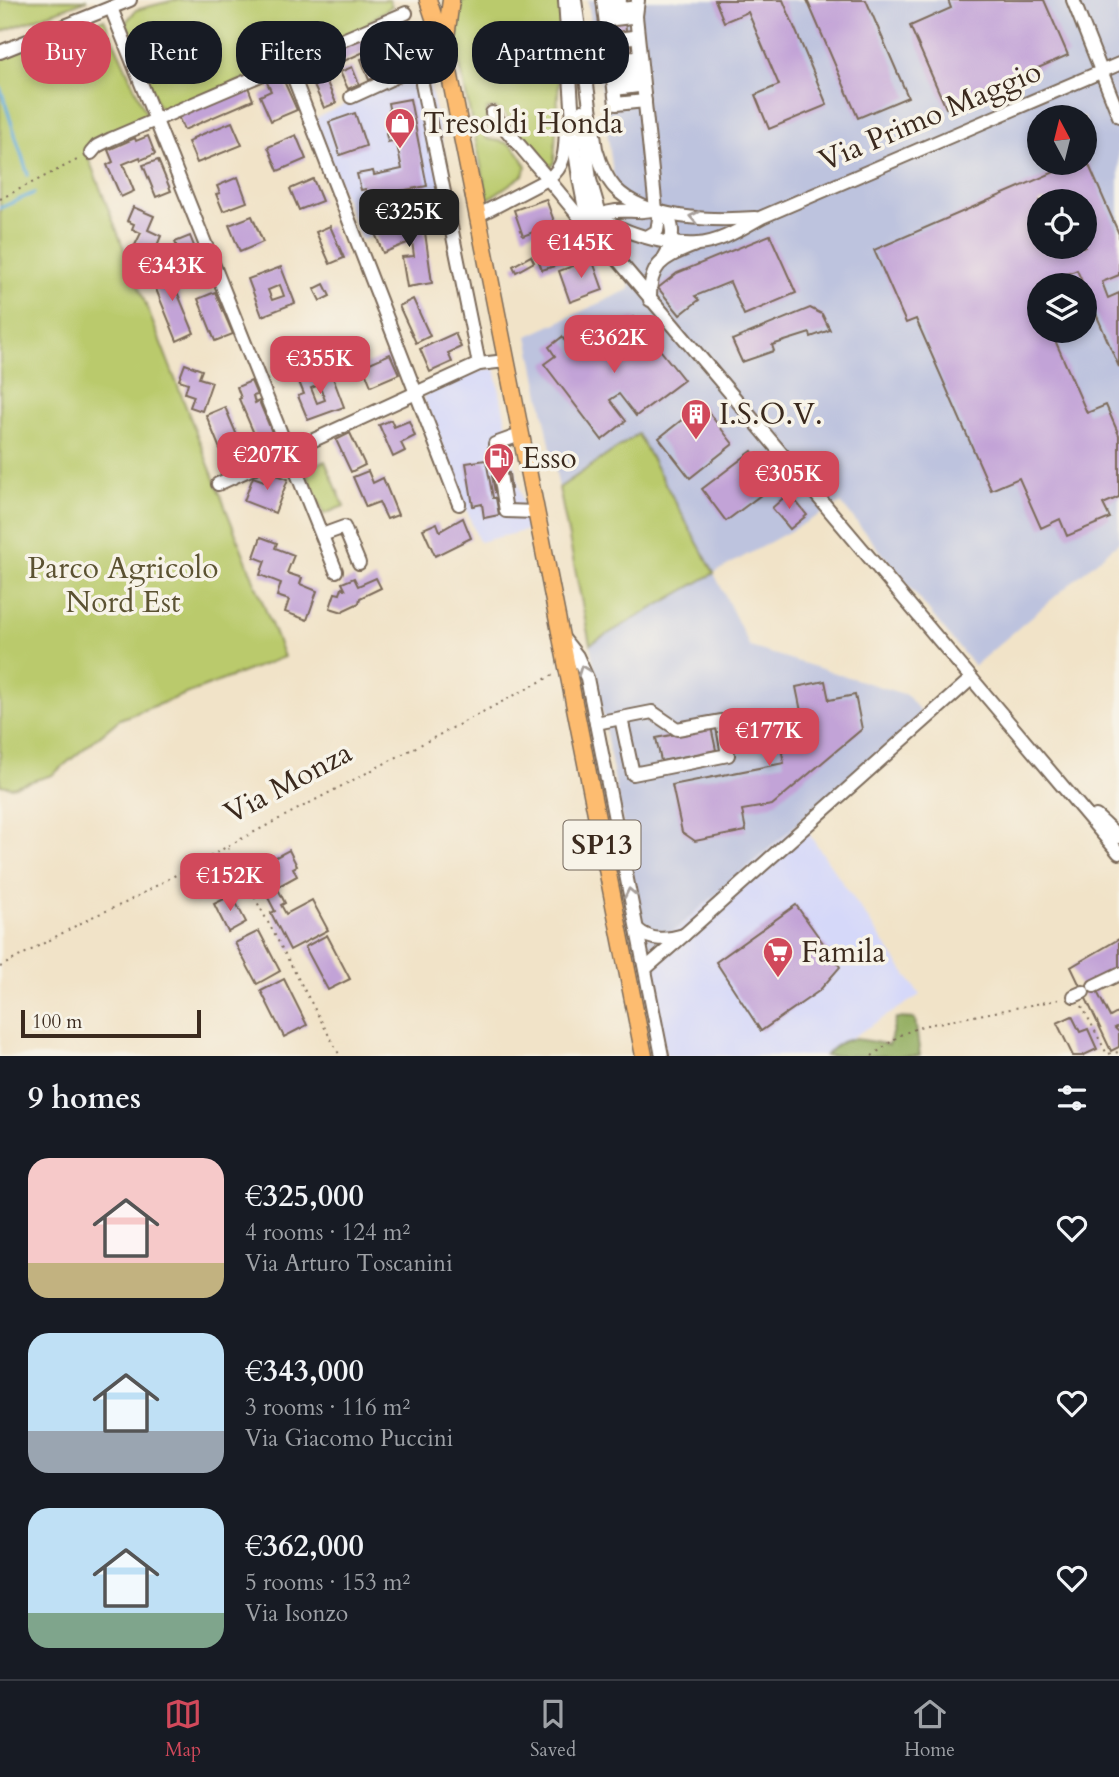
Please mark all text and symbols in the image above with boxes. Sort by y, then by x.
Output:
chip: Buy [21,21,111,84]
chip: Rent [125,21,222,84]
chip: Filters [236,21,346,84]
chip: New [360,21,458,84]
chip: Apartment [472,21,629,84]
street label: Via Primo Maggio [813,51,1047,181]
place label: Tresoldi Honda [423,103,623,144]
north arrow [1027,105,1097,175]
map controls [1027,105,1097,343]
shop icon: Tresoldi Honda [383,106,417,150]
button: locate [1027,189,1097,259]
pin: €325K [360,190,458,249]
text: €325K [375,196,443,227]
one-way arrow [688,210,700,225]
pin: €145K [532,220,630,280]
text: €145K [547,227,615,258]
pin: €343K [123,244,221,303]
text: €343K [138,250,206,281]
button: layers [1027,273,1097,343]
pin: €362K [565,316,663,375]
text: €362K [580,322,648,353]
pin: €355K [271,336,369,396]
text: €355K [286,343,354,374]
place label: I.S.O.V. [719,394,823,435]
building icon: I.S.O.V. [679,397,713,441]
pin: €207K [218,433,316,492]
place label: Esso [522,438,577,479]
text: €207K [233,439,301,470]
fuel station icon: Esso [482,441,516,485]
pin: €305K [740,452,838,511]
text: €305K [755,458,823,489]
park label: Parco Agricolo Nord Est [28,548,218,623]
one-way arrow [578,665,592,677]
pin: €177K [720,708,818,768]
text: €177K [735,715,803,746]
street label: Via Monza [217,732,359,834]
road number: SP13 [564,820,640,870]
pin: €152K [181,853,279,913]
text: €152K [196,860,264,891]
one-way arrow [623,887,638,899]
place label: Famila [801,932,885,973]
supermarket icon: Famila [761,935,795,979]
scale bar [21,1007,201,1039]
text: 100 m [32,1009,82,1035]
text: 9 homes [28,1078,141,1119]
icon: filters [1053,1079,1091,1117]
text: €325,000 [245,1176,364,1217]
icon: home [84,1186,168,1270]
icon: heart [1053,1209,1091,1247]
text: 4 rooms · 124 m² [245,1217,410,1248]
text: Via Arturo Toscanini [245,1248,453,1279]
text: €343,000 [245,1351,364,1392]
icon: home [84,1361,168,1445]
icon: heart [1053,1384,1091,1422]
text: 3 rooms · 116 m² [245,1392,410,1423]
text: Via Giacomo Puccini [245,1423,453,1454]
text: €362,000 [245,1526,364,1567]
icon: home [84,1536,168,1620]
icon: heart [1053,1559,1091,1597]
text: 5 rooms · 153 m² [245,1567,410,1598]
text: Via Isonzo [245,1598,348,1629]
tab: Map [164,1695,202,1763]
tab: Saved [530,1695,576,1763]
tab: Home [904,1695,955,1763]

